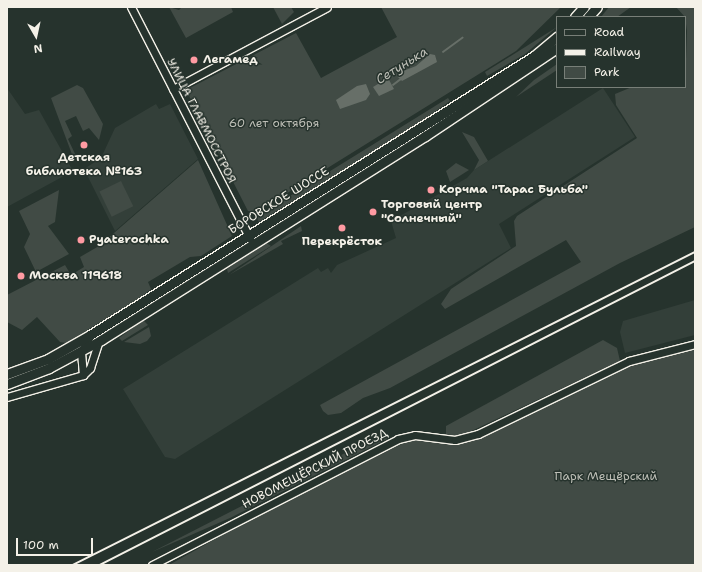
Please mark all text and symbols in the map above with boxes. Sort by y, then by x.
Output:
north arrow [16,16,56,56]
legend [556,16,686,88]
text: Road [594,24,624,40]
text: N [32,40,43,56]
water label: Сетунька [373,44,431,88]
text: Railway [594,44,641,60]
place label: Легамед [203,53,258,67]
marker: Легамед [188,54,200,66]
street label: УЛИЦА ГЛАВМОССТРОЯ [163,56,239,186]
text: Park [594,64,620,80]
park label: 60 лет октября [229,117,319,131]
marker: Детская библиотека №163 [79,140,89,150]
place label: Детская библиотека №163 [26,151,142,179]
street label: БОРОВСКОЕ ШОССЕ [226,164,332,238]
place label: Корчма "Тарас Бульба" [439,183,588,197]
marker: Корчма "Тарас Бульба" [426,185,436,195]
place label: Торговый центр "Солнечный" [381,198,482,226]
marker: Торговый центр "Солнечный" [368,207,378,217]
marker: Перекрёсток [337,223,347,233]
place label: Pyaterochka [89,233,169,247]
marker: Pyaterochka [76,235,86,245]
place label: Перекрёсток [302,235,382,249]
place label: Москва 119618 [29,269,122,283]
marker: Москва 119618 [16,271,26,281]
street label: НОВОМЕЩЁРСКИЙ ПРОЕЗД [240,426,390,512]
park label: Парк Мещёрский [555,470,657,484]
scale bar [18,530,95,556]
text: 100 m [23,537,59,553]

